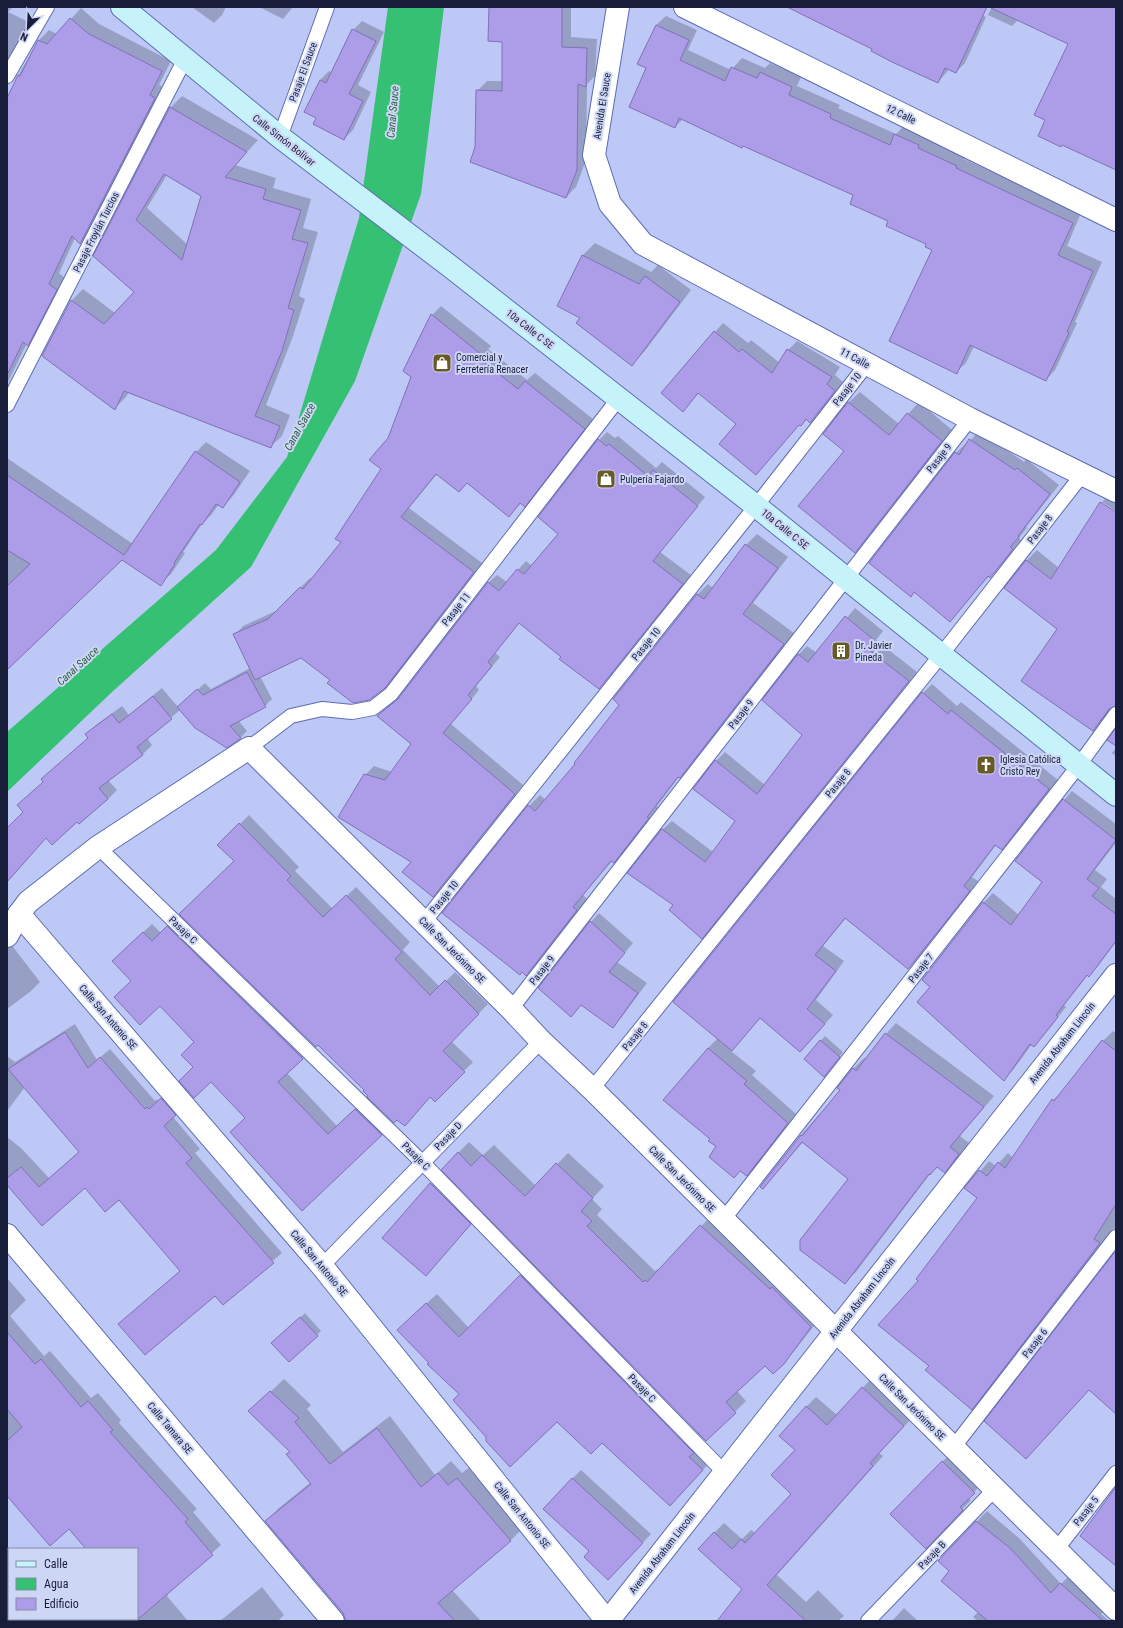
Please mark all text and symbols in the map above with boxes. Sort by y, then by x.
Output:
north arrow [8,8,48,48]
text: N [18,29,30,44]
street label: Pasaje El Sauce [287,40,319,103]
street label: Avenida El Sauce [591,72,613,140]
water label: Canal Sauce [384,85,402,139]
street label: 12 Calle [884,102,918,126]
street label: Calle Simón Bolívar [251,112,317,168]
street label: Pasaje Froylán Turcios [71,190,121,274]
street label: 10a Calle C SE [504,307,556,351]
street label: 11 Calle [838,346,872,370]
shop icon: Comercial y Ferretería Renacer [431,352,453,374]
place label: Comercial y Ferretería Renacer [456,352,528,375]
street label: Pasaje 10 [831,370,863,408]
water label: Canal Sauce [282,401,318,453]
street label: Pasaje 9 [924,441,954,475]
shop icon: Pulpería Fajardo [595,468,617,490]
place label: Pulpería Fajardo [620,474,684,485]
street label: 10a Calle C SE [759,507,811,551]
street label: Pasaje 8 [1025,512,1055,546]
street label: Pasaje 11 [440,590,472,628]
street label: Pasaje 10 [630,625,662,663]
building icon: Dr. Javier Pineda [830,640,852,662]
place label: Dr. Javier Pineda [855,640,892,663]
water label: Canal Sauce [54,644,102,688]
street label: Pasaje 9 [726,697,756,731]
church icon: Iglesia Católica Cristo Rey [975,754,997,776]
place label: Iglesia Católica Cristo Rey [1000,754,1061,777]
street label: Pasaje 8 [823,766,853,800]
street label: Pasaje 10 [428,878,460,916]
street label: Pasaje C [167,914,199,946]
street label: Calle San Jerónimo SE [417,915,487,985]
street label: Pasaje 7 [906,951,936,985]
street label: Pasaje 9 [527,953,557,987]
street label: Calle San Antonio SE [77,982,139,1052]
street label: Avenida Abraham Lincoln [1027,1000,1097,1086]
street label: Pasaje 8 [620,1019,650,1053]
street label: Pasaje D [432,1120,464,1152]
street label: Pasaje C [400,1140,432,1172]
street label: Calle San Jerónimo SE [647,1144,717,1214]
street label: Calle San Antonio SE [288,1228,350,1298]
street label: Avenida Abraham Lincoln [827,1255,897,1341]
street label: Pasaje 6 [1020,1326,1050,1360]
street label: Pasaje C [626,1372,658,1404]
street label: Calle San Jerónimo SE [877,1372,947,1442]
street label: Calle Tamara SE [145,1400,195,1456]
street label: Calle San Antonio SE [492,1480,552,1550]
street label: Pasaje 5 [1071,1494,1101,1528]
street label: Avenida Abraham Lincoln [627,1510,697,1596]
street label: Pasaje B [916,1539,948,1571]
legend [8,1548,138,1620]
text: Calle [44,1557,68,1571]
text: Agua [44,1577,69,1591]
text: Edificio [44,1597,79,1611]

